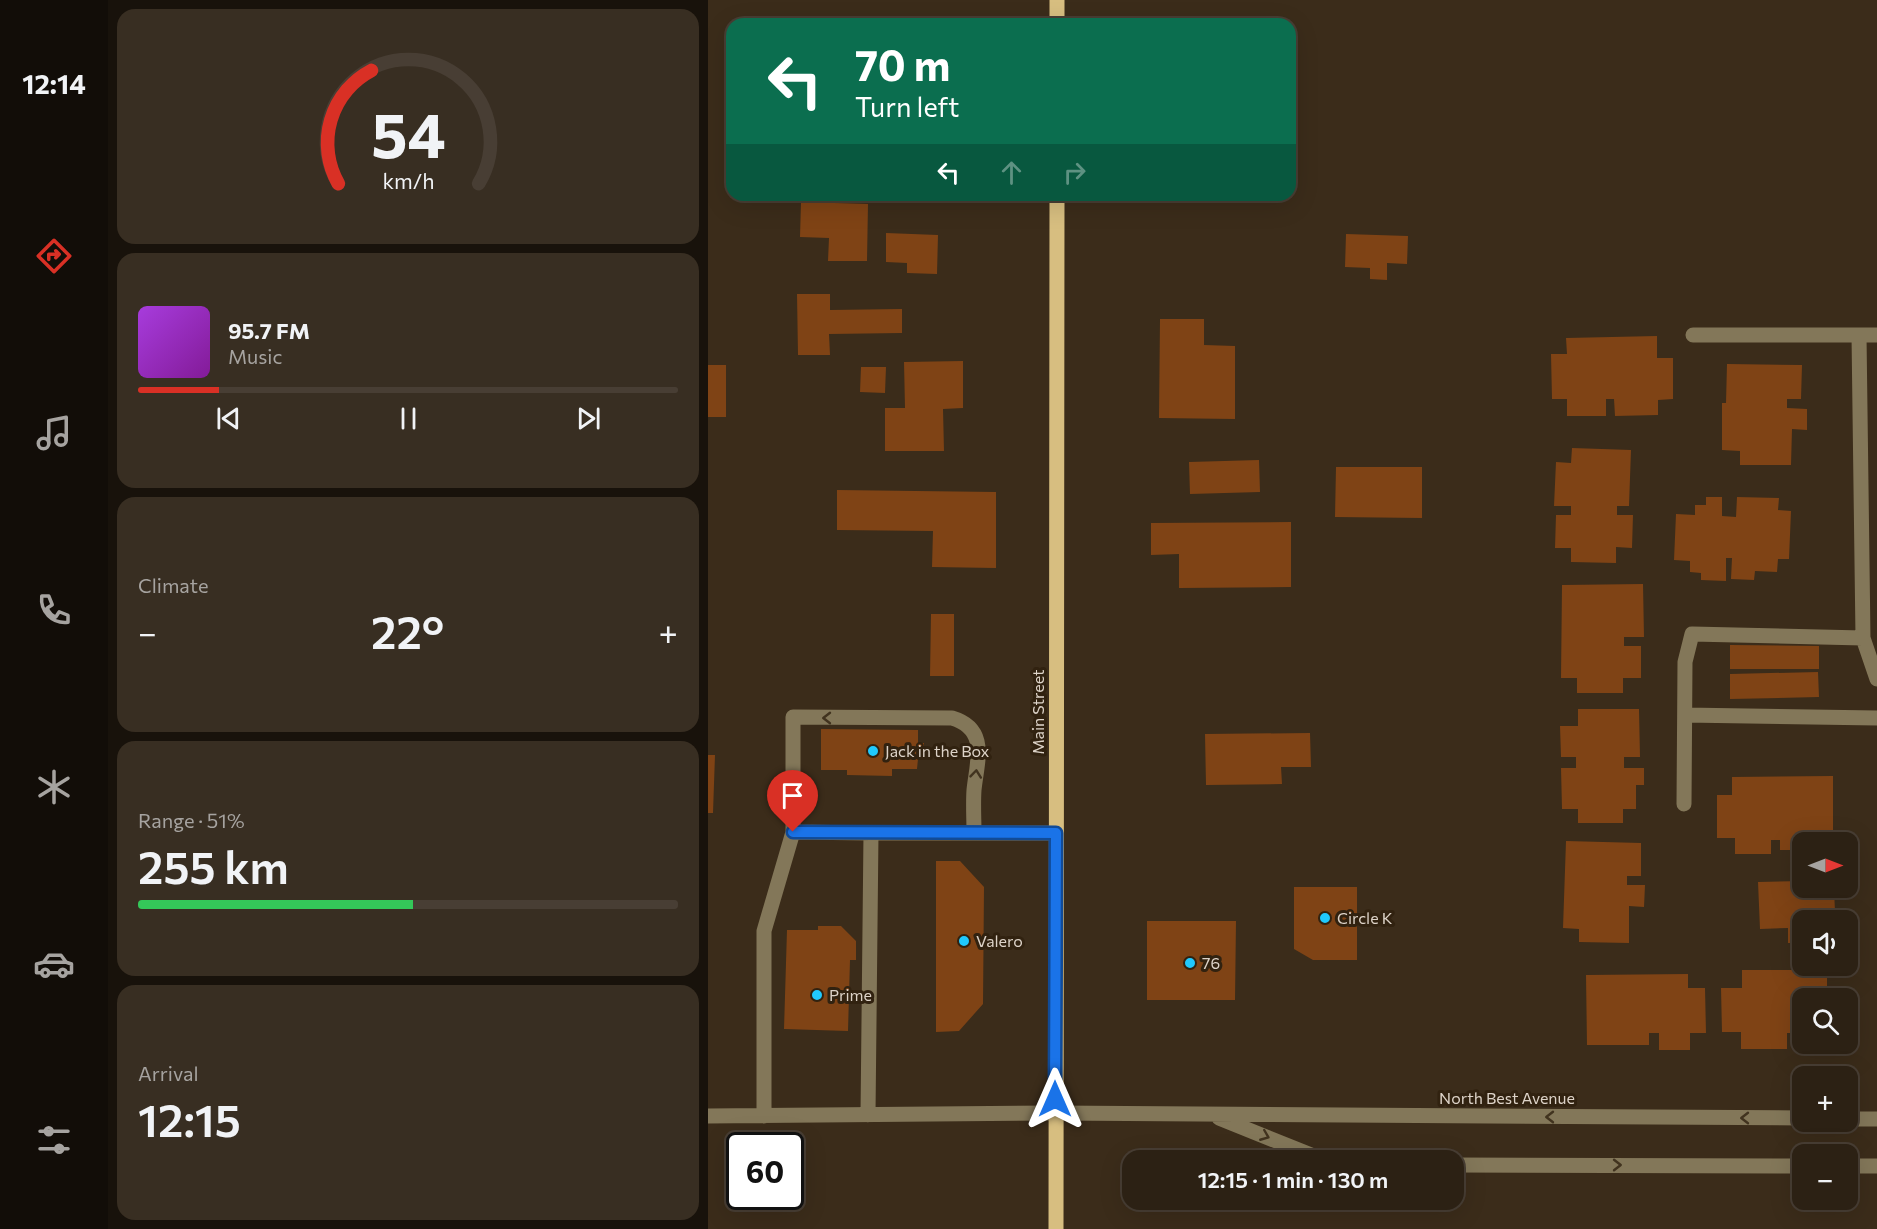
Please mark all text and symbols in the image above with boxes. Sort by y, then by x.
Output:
text: 70 m [855,38,950,90]
icon: left [756,42,834,120]
text: 12:14 [22,67,86,100]
text: Turn left [855,90,959,123]
text: 54 [371,95,445,171]
icon: left [932,156,965,189]
icon: ahead [995,156,1028,189]
icon: right [1058,156,1091,189]
text: km/h [382,167,434,193]
icon: directions [33,235,75,277]
text: 95.7 FM [228,317,310,344]
text: Music [228,344,282,368]
icon: previous [212,402,245,435]
icon: pause [392,402,425,435]
icon: next [572,402,605,435]
icon: music [33,412,75,454]
text: Climate [138,573,208,597]
icon: phone [33,589,75,631]
text: 22° [371,603,444,658]
text: − [138,611,157,652]
text: + [659,611,678,652]
street label: Main Street [1028,669,1047,755]
one-way arrow [822,711,831,724]
place label: Jack in the Box [885,741,990,760]
marker: Jack in the Box [866,744,880,758]
icon: climate [33,766,75,808]
pin [767,770,818,832]
one-way arrow [969,770,981,779]
icon: arrive [776,779,809,812]
text: Range · 51% [138,808,245,832]
north arrow [1792,832,1858,898]
map controls [1792,832,1858,1210]
text: 255 km [138,838,289,893]
place label: Circle K [1337,908,1393,927]
button: sound [1792,910,1858,976]
marker: Circle K [1318,911,1332,925]
place label: Valero [976,931,1023,950]
marker: Valero [957,934,971,948]
icon: car [33,943,75,985]
place label: 76 [1202,953,1220,972]
marker: 76 [1183,956,1197,970]
place label: Prime [829,985,872,1004]
marker: Prime [810,988,824,1002]
button: search [1792,988,1858,1054]
text: Arrival [138,1061,199,1085]
button: + [1792,1066,1858,1132]
position arrow [1023,1067,1087,1131]
street label: North Best Avenue [1439,1088,1575,1107]
text: 12:15 [138,1091,241,1146]
one-way arrow [1545,1111,1554,1123]
one-way arrow [1740,1112,1749,1124]
icon: filters [33,1119,75,1161]
one-way arrow [1258,1129,1269,1141]
speed limit sign: 60 [726,1132,804,1210]
button: − [1792,1144,1858,1210]
one-way arrow [1612,1159,1621,1171]
text: 12:15 · 1 min · 130 m [1198,1166,1388,1193]

